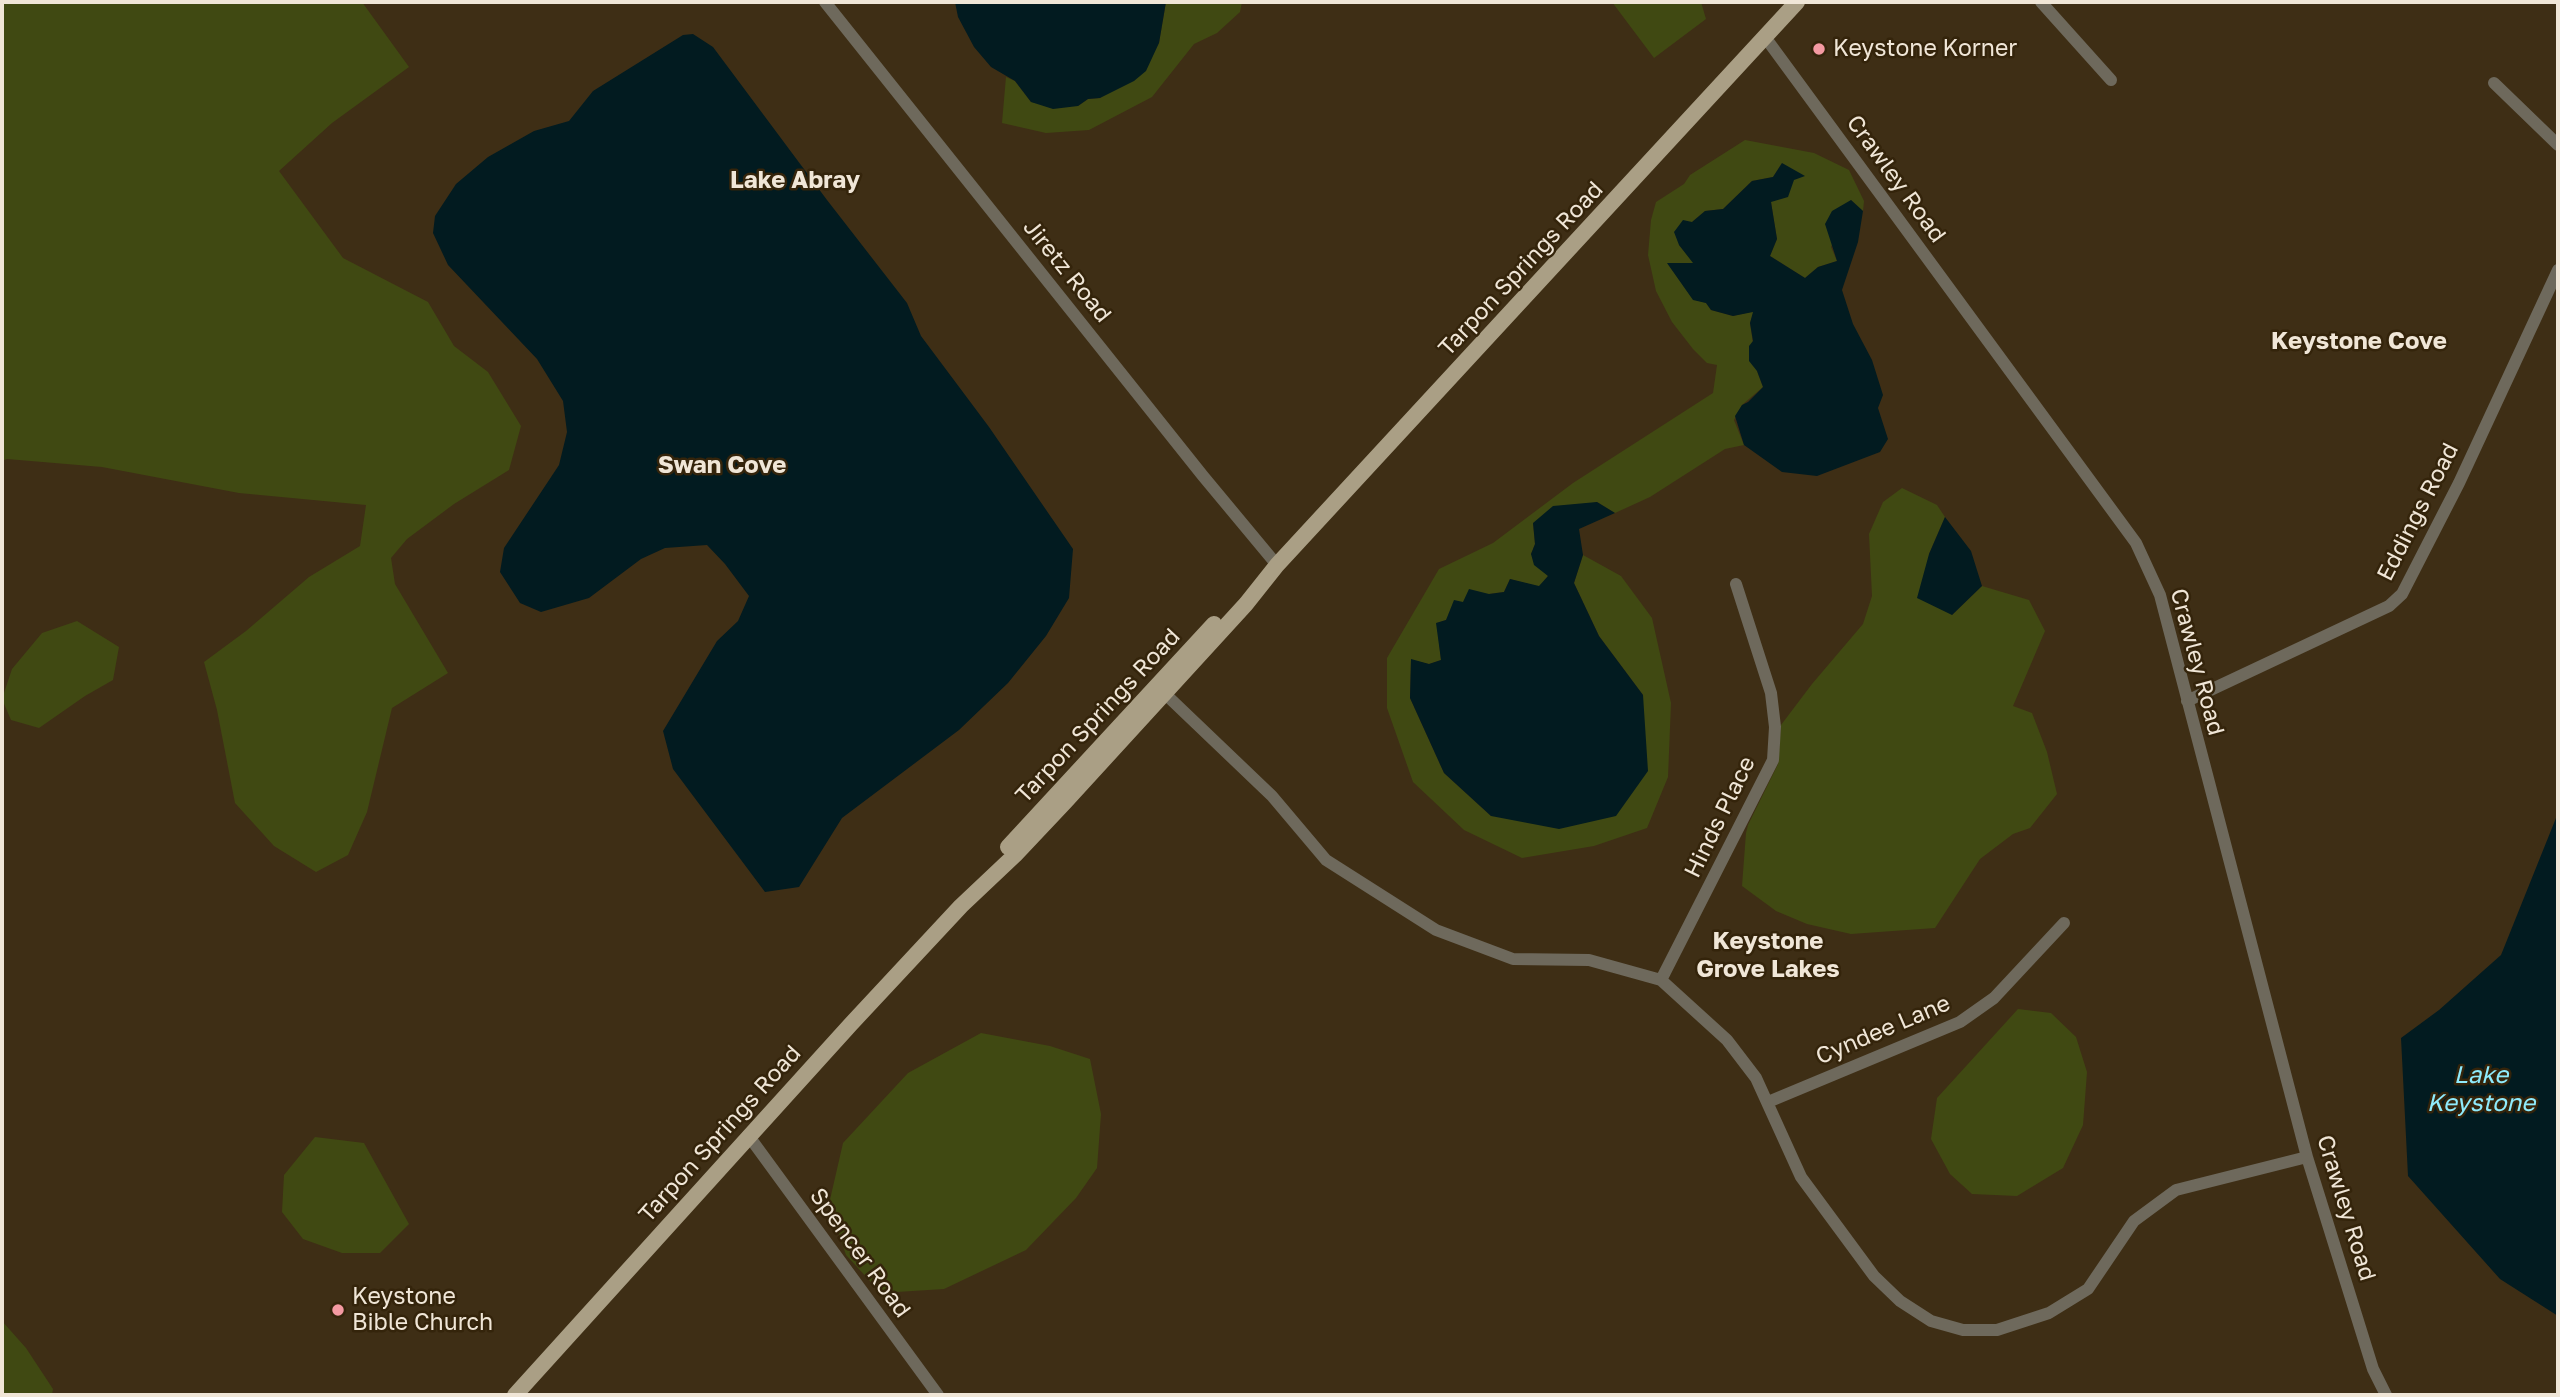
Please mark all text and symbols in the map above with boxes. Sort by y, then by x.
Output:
place label: Keystone Korner [1833,35,2017,63]
marker: Keystone Korner [1811,41,1827,57]
street label: Crawley Road [1841,110,1951,248]
district label: Lake Abray [730,166,860,194]
street label: Tarpon Springs Road [1433,176,1609,362]
street label: Jiretz Road [1017,214,1117,328]
district label: Keystone Cove [2271,327,2447,355]
street label: Eddings Road [2371,439,2465,585]
district label: Swan Cove [658,451,786,479]
street label: Crawley Road [2164,586,2230,738]
street label: Tarpon Springs Road [1010,623,1186,809]
street label: Hinds Place [1679,752,1761,882]
district label: Keystone Grove Lakes [1696,927,1840,983]
street label: Cyndee Lane [1812,989,1954,1071]
street label: Tarpon Springs Road [633,1040,807,1228]
water label: Lake Keystone [2427,1061,2535,1117]
street label: Crawley Road [2311,1132,2381,1284]
street label: Spencer Road [804,1183,916,1323]
place label: Keystone Bible Church [352,1283,493,1337]
marker: Keystone Bible Church [330,1302,346,1318]

